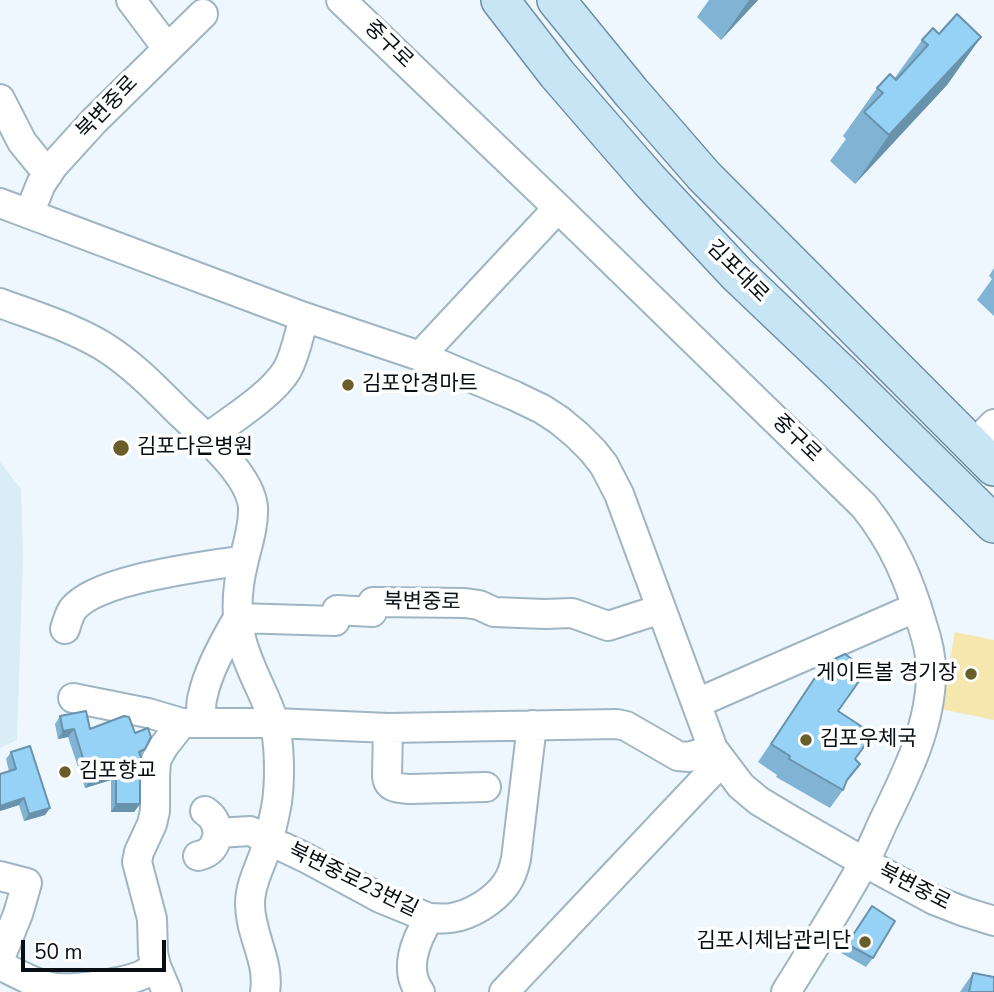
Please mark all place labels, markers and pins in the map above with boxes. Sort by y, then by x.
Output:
place label: 김포안경마트 [362,372,478,398]
marker: 김포안경마트 [340,377,356,393]
place label: 김포다은병원 [137,435,253,461]
marker: 김포다은병원 [111,438,131,458]
place label: 게이트볼 경기장 [816,661,957,687]
marker: 게이트볼 경기장 [963,666,979,682]
place label: 김포우체국 [820,727,917,753]
marker: 김포우체국 [798,732,814,748]
place label: 김포향교 [79,759,156,785]
marker: 김포향교 [57,764,73,780]
place label: 김포시체납관리단 [696,929,851,955]
marker: 김포시체납관리단 [857,934,873,950]

